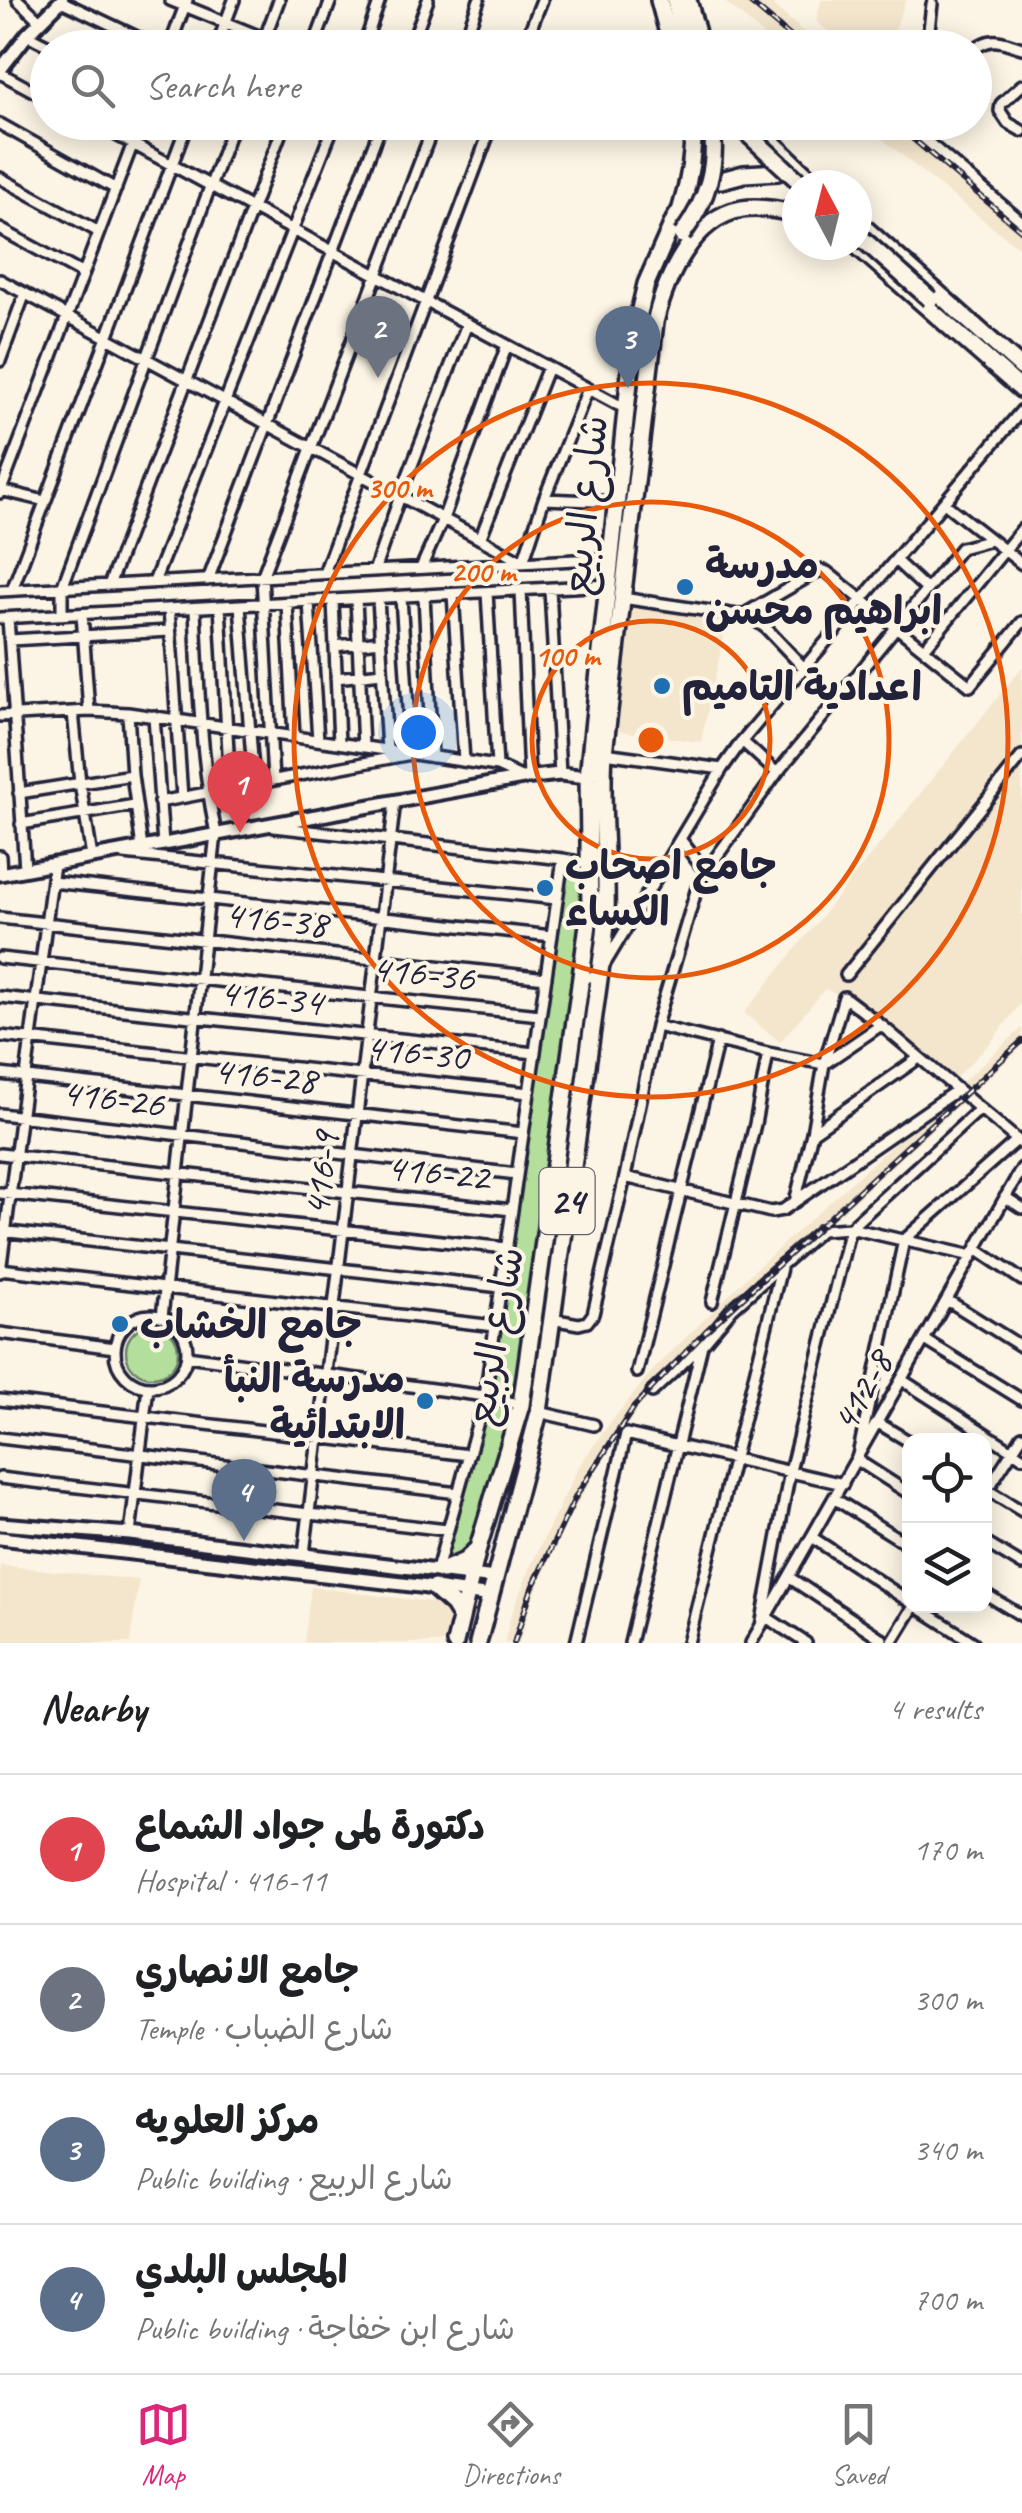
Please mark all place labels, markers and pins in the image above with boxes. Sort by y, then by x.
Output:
pin: 2 [346,296,410,378]
pin: 3 [596,306,660,388]
place label: مدرسة ابراهيم محسن [705,540,942,640]
marker: مدرسة ابراهيم محسن [674,576,696,598]
place label: اعدادية التاميم [682,662,922,716]
marker: اعدادية التاميم [651,675,673,697]
centre of rings [633,722,669,758]
pin: 1 [208,750,272,833]
place label: جامع اصحاب الکساء [565,841,777,937]
marker: جامع اصحاب الکساء [534,877,556,899]
place label: جامع الخشاب [140,1300,362,1353]
marker: جامع الخشاب [109,1313,131,1335]
place label: مدرسة النبأ الابتدائية [223,1354,405,1450]
marker: مدرسة النبأ الابتدائية [414,1390,436,1412]
pin: 4 [212,1458,276,1541]

